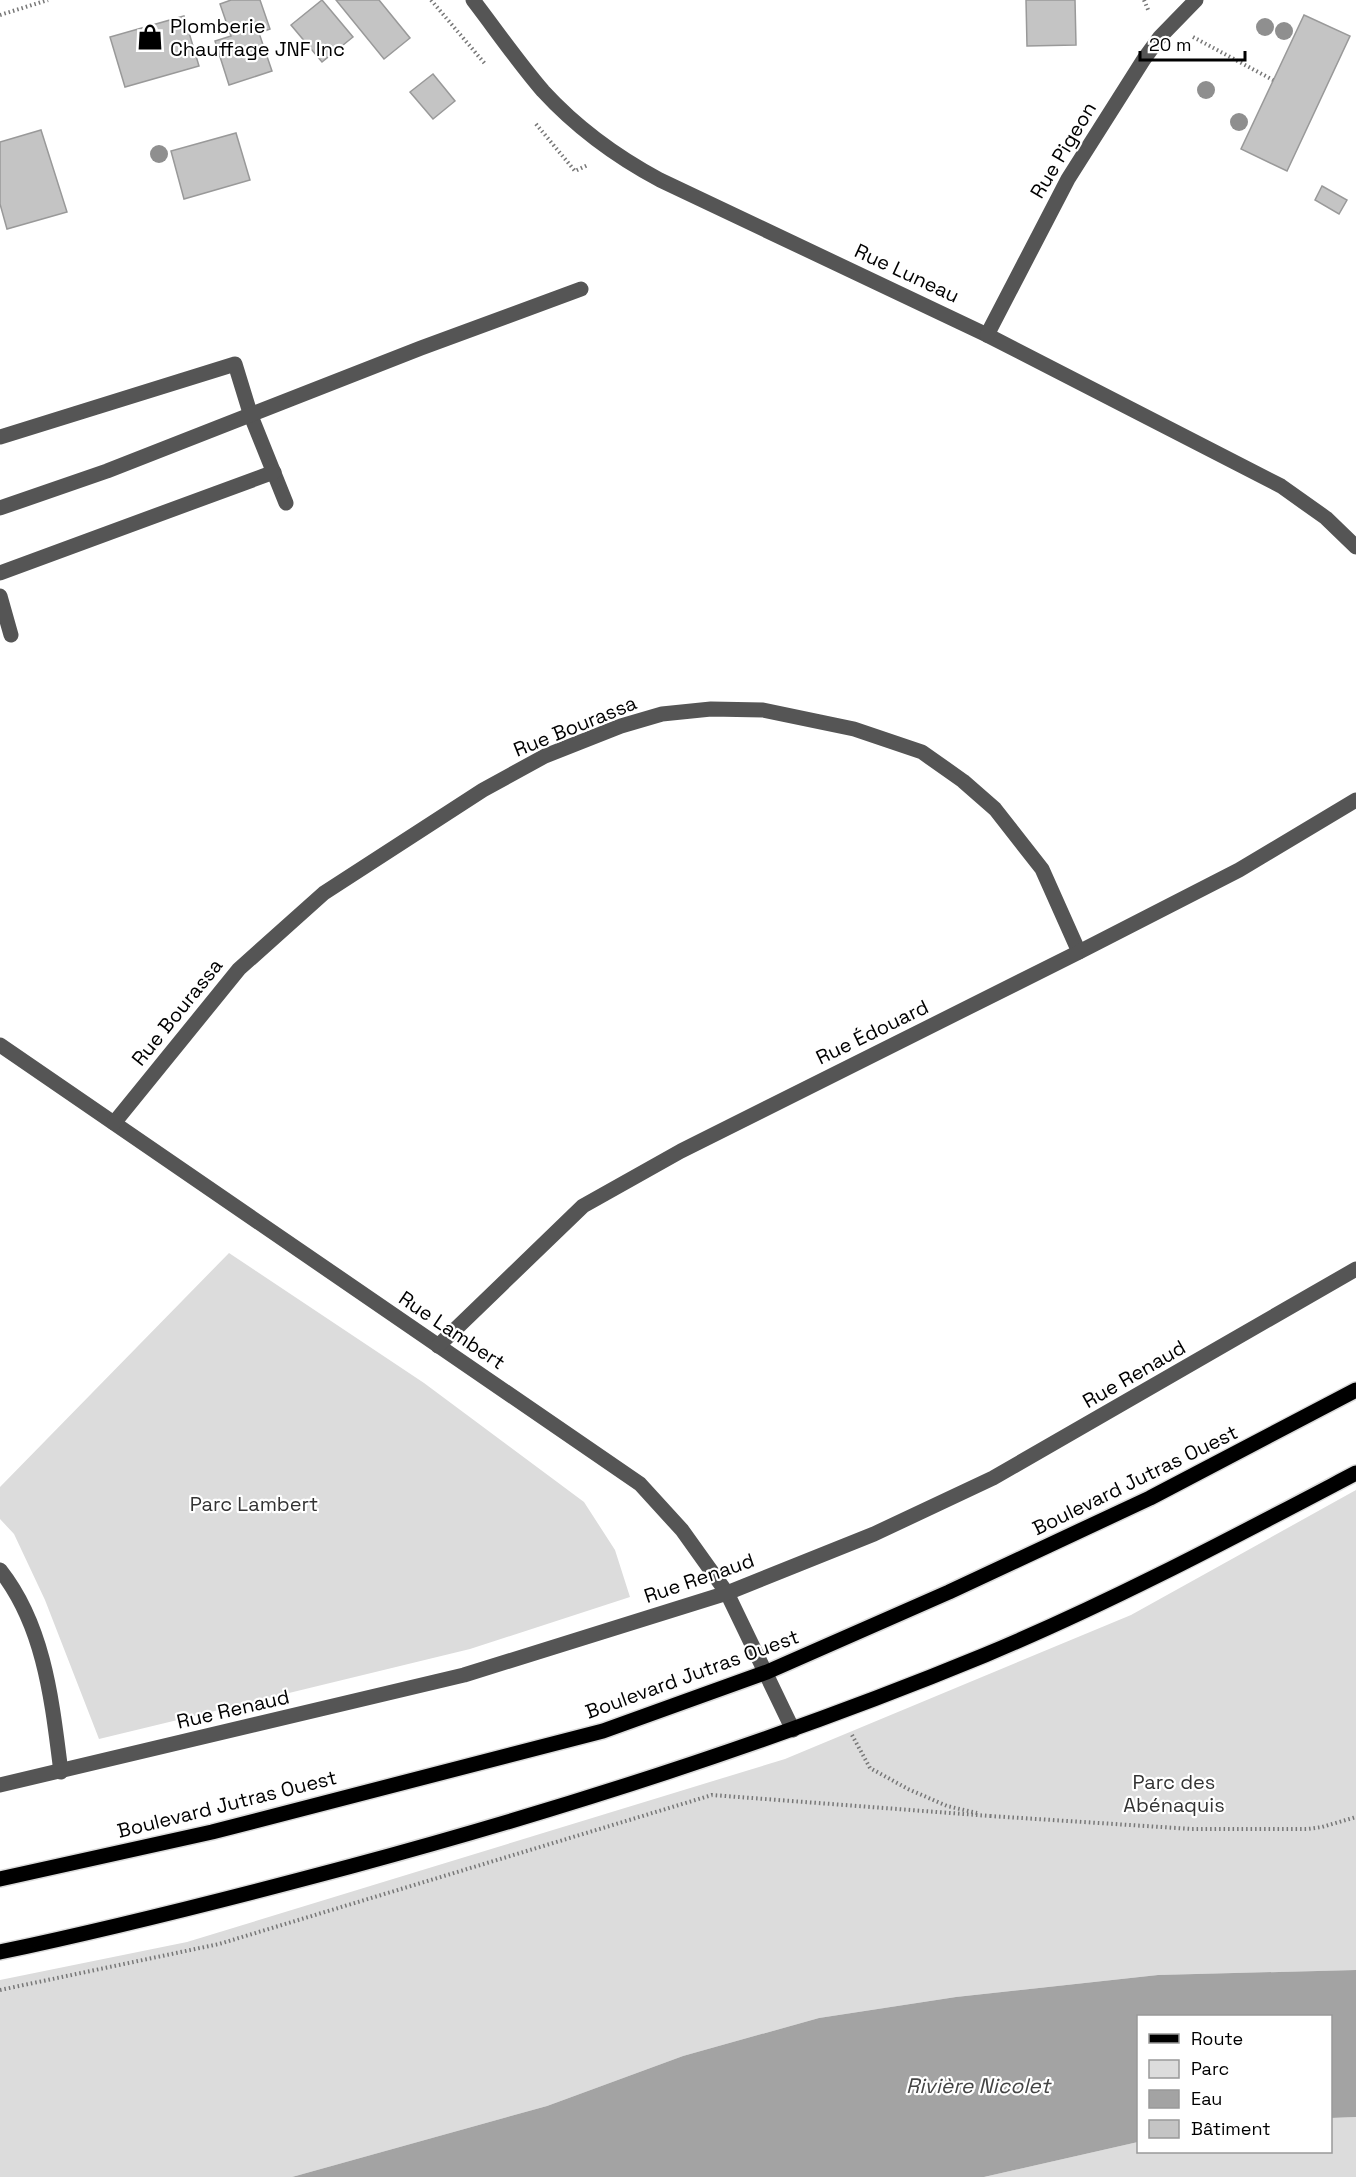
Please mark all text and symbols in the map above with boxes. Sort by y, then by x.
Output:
place label: Plomberie Chauffage JNF Inc [170,13,345,62]
shop icon: Plomberie Chauffage JNF Inc [135,22,165,52]
scale bar [1140,24,1245,62]
text: 20 m [1149,33,1192,56]
street label: Rue Pigeon [1024,97,1102,203]
street label: Rue Luneau [851,237,963,309]
street label: Rue Bourassa [510,689,640,763]
street label: Rue Bourassa [126,953,228,1071]
street label: Rue Édouard [811,994,933,1070]
street label: Rue Lambert [394,1285,510,1375]
street label: Rue Renaud [1078,1334,1190,1414]
street label: Boulevard Jutras Ouest [1028,1419,1242,1541]
park label: Parc Lambert [190,1491,318,1517]
street label: Rue Renaud [640,1547,758,1609]
street label: Boulevard Jutras Ouest [582,1623,802,1725]
street label: Rue Renaud [174,1683,292,1735]
street label: Boulevard Jutras Ouest [114,1764,340,1844]
park label: Parc des Abénaquis [1123,1769,1225,1818]
legend [1137,2015,1332,2153]
text: Route [1191,2027,1243,2050]
text: Parc [1191,2057,1229,2080]
water label: Rivière Nicolet [906,2072,1052,2099]
text: Eau [1191,2087,1222,2110]
text: Bâtiment [1191,2117,1271,2140]

